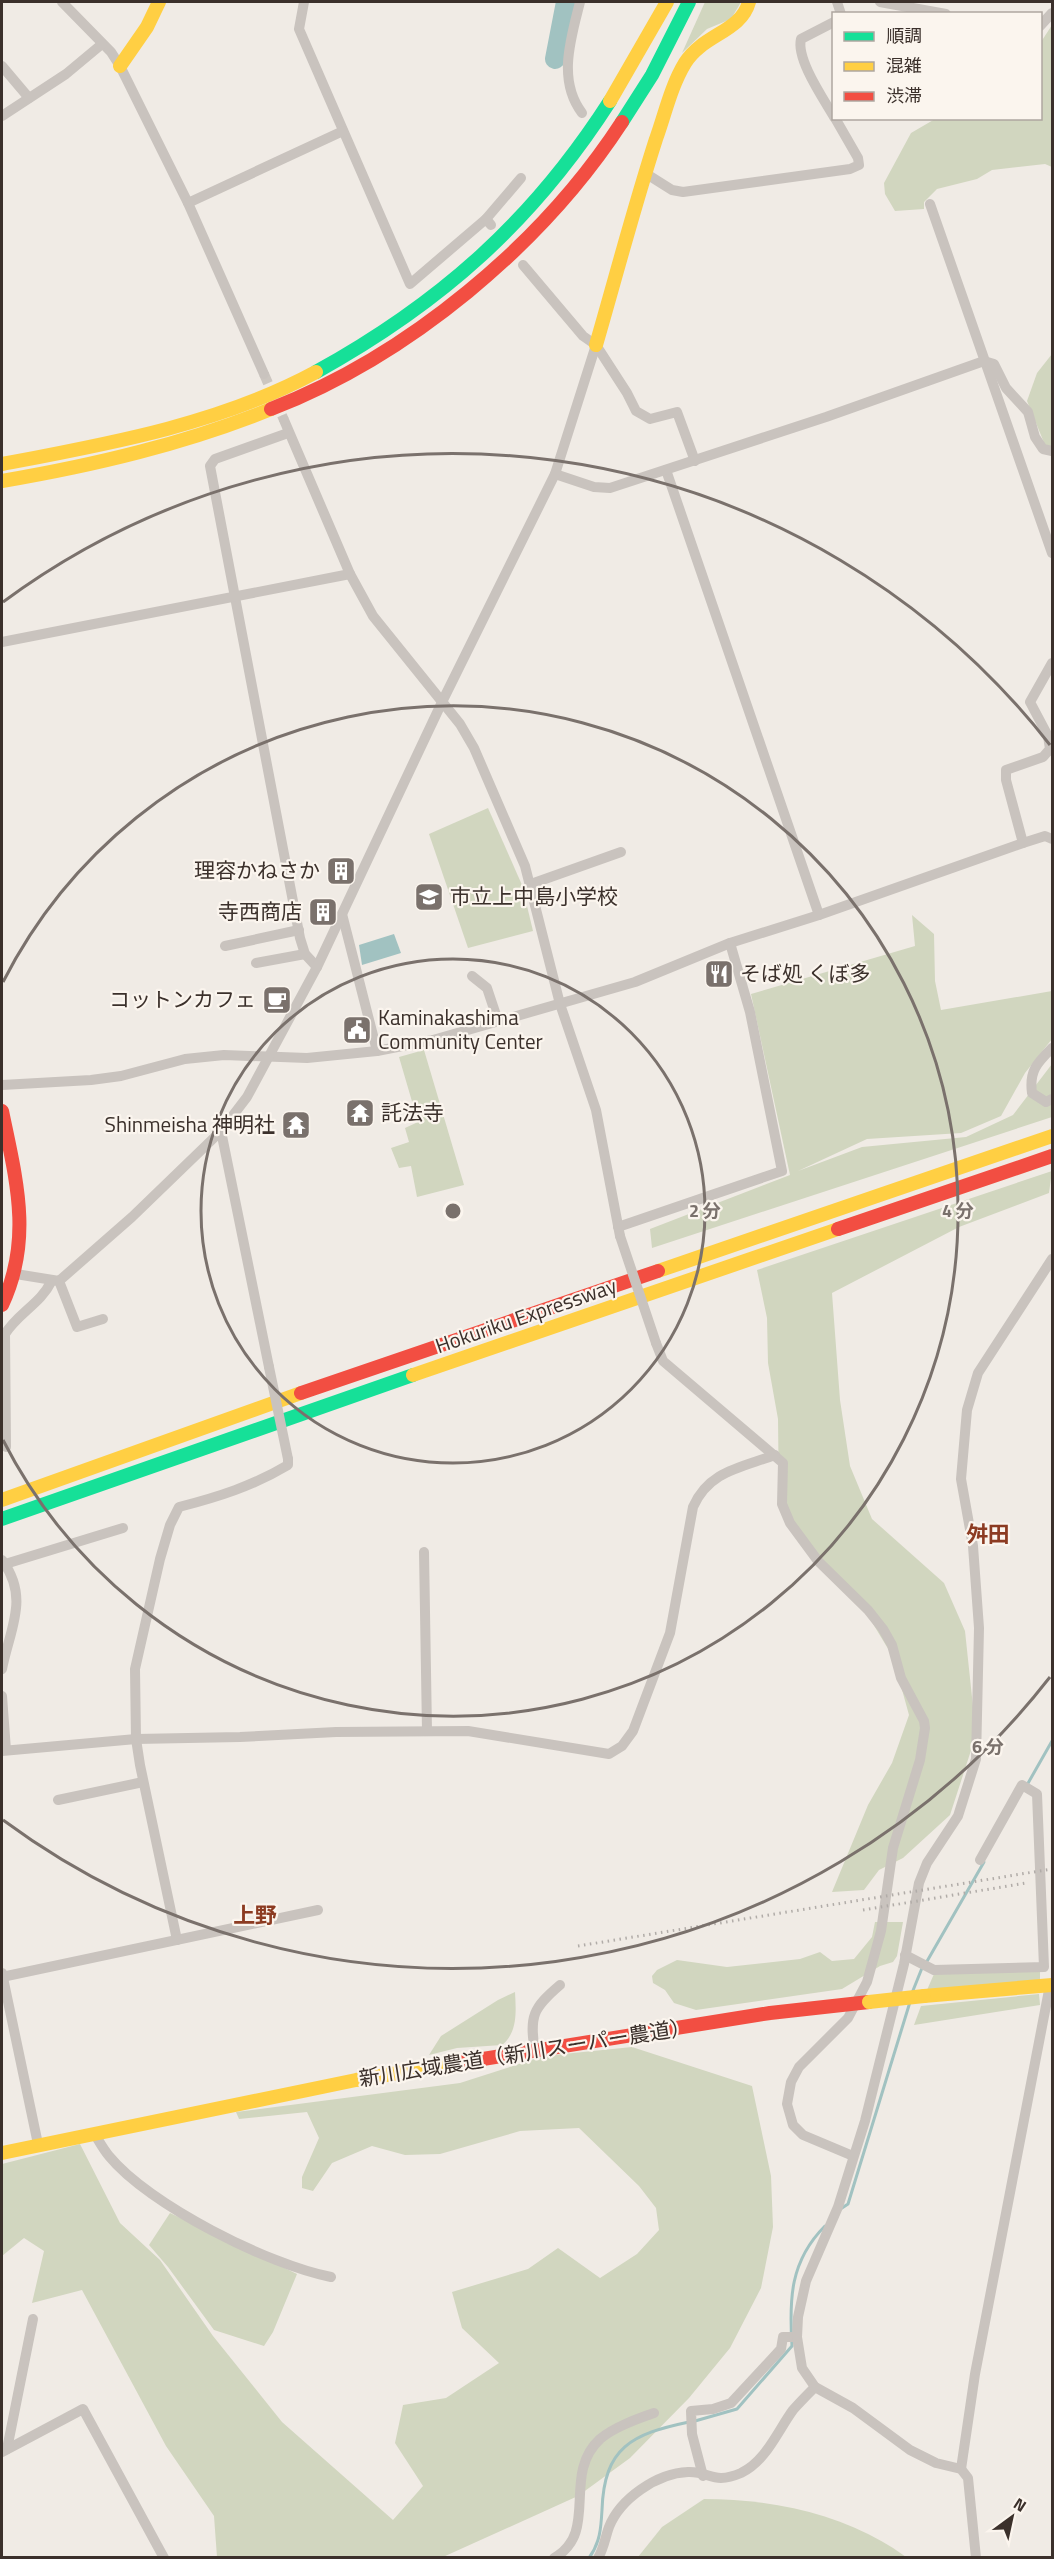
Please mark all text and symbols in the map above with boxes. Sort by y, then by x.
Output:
legend [832,12,1042,120]
text: 順調 [886,22,922,49]
text: 混雑 [886,52,922,79]
text: 渋滞 [886,82,922,109]
place label: 理容かねさか [194,854,320,886]
building icon: 理容かねさか [325,855,357,887]
place label: 市立上中島小学校 [450,880,618,912]
school or university icon: 市立上中島小学校 [413,881,445,913]
place label: 寺西商店 [218,895,302,927]
building icon: 寺西商店 [307,896,339,928]
place label: そば処 くぼ多 [740,957,871,989]
restaurant icon: そば処 くぼ多 [703,958,735,990]
place label: コットンカフェ [109,983,256,1015]
cafe icon: コットンカフェ [261,984,293,1016]
place label: Kaminakashima Community Center [378,1001,543,1057]
public building icon: Kaminakashima Community Center [341,1014,373,1046]
place label: 託法寺 [381,1096,444,1128]
temple icon: 託法寺 [344,1097,376,1129]
place label: Shinmeisha 神明社 [105,1108,275,1140]
temple icon: Shinmeisha 神明社 [280,1109,312,1141]
text: 2 分 [689,1197,721,1224]
text: 4 分 [942,1197,974,1224]
centre of rings [443,1201,463,1221]
street label: Hokuriku Expressway [431,1269,621,1361]
district label: 舛田 [966,1517,1010,1551]
text: 6 分 [972,1733,1004,1760]
district label: 上野 [233,1898,277,1932]
street label: 新川広域農道（新川スーパー農道） [357,2010,693,2094]
north arrow [982,2487,1042,2547]
text: N [1009,2491,1031,2518]

